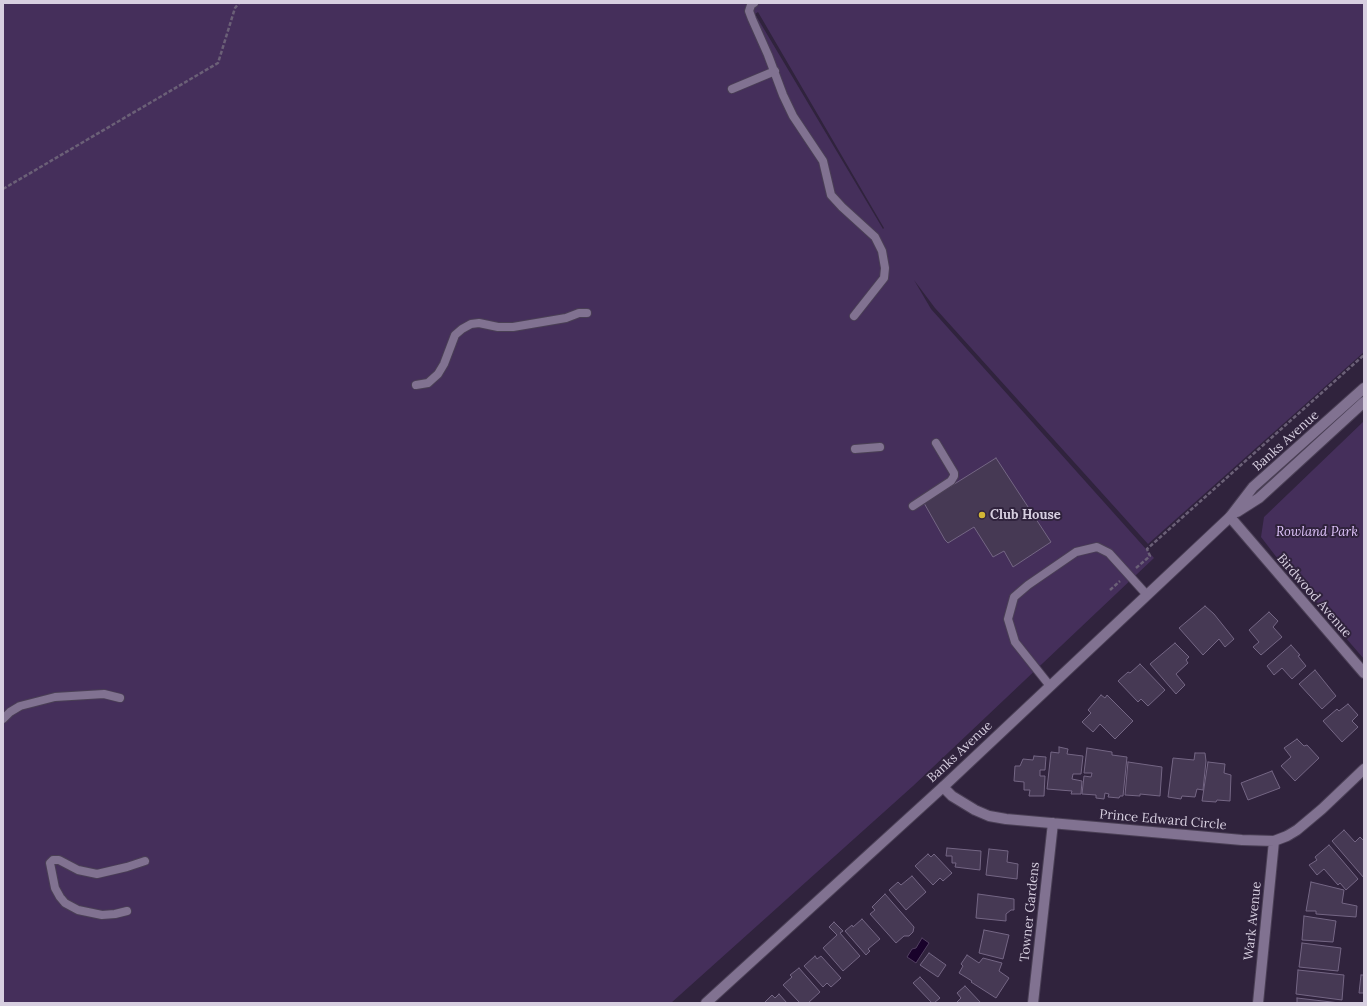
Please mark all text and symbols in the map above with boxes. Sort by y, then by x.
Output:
street label: Banks Avenue [1250,407,1322,475]
place label: Club House [990,507,1061,523]
marker: Club House [977,510,987,520]
park label: Rowland Park [1276,524,1358,540]
street label: Birdwood Avenue [1273,551,1355,641]
street label: Banks Avenue [924,718,996,786]
street label: Prince Edward Circle [1099,807,1227,833]
street label: Towner Gardens [1017,861,1043,963]
street label: Wark Avenue [1241,881,1265,961]

